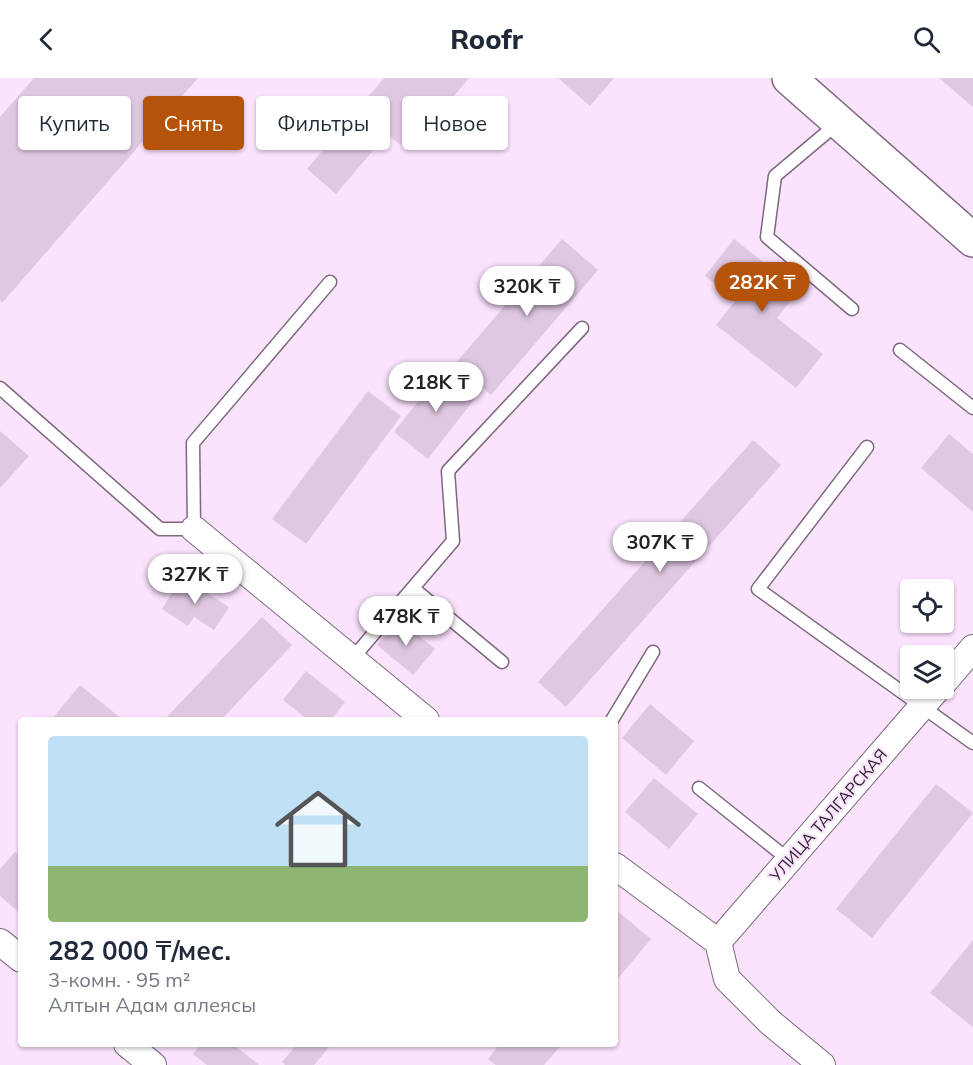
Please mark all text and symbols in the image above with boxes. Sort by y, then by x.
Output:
text: Roofr [450,22,523,56]
icon: back [30,23,63,56]
icon: search [910,23,943,56]
chip: Купить [18,96,131,150]
chip: Снять [143,96,244,150]
chip: Фильтры [256,96,390,150]
chip: Новое [402,96,508,150]
pin: 282K ₸ [713,262,811,313]
pin: 320K ₸ [478,266,576,317]
text: 282K ₸ [729,269,795,294]
text: 320K ₸ [494,273,560,298]
pin: 218K ₸ [387,362,485,413]
text: 218K ₸ [403,369,469,394]
pin: 307K ₸ [611,522,709,573]
text: 307K ₸ [627,529,693,554]
pin: 327K ₸ [146,554,244,605]
text: 327K ₸ [162,561,228,586]
map controls [900,579,954,699]
button: locate [900,579,954,633]
pin: 478K ₸ [357,596,455,647]
text: 478K ₸ [373,603,439,628]
button: layers [900,645,954,699]
street label: УЛИЦА ТАЛГАРСКАЯ [764,745,891,886]
icon: home [264,775,372,883]
text: 282 000 ₸/мес. [48,934,231,967]
text: 3-комн. · 95 m² [48,967,190,992]
text: Алтын Адам аллеясы [48,992,256,1017]

